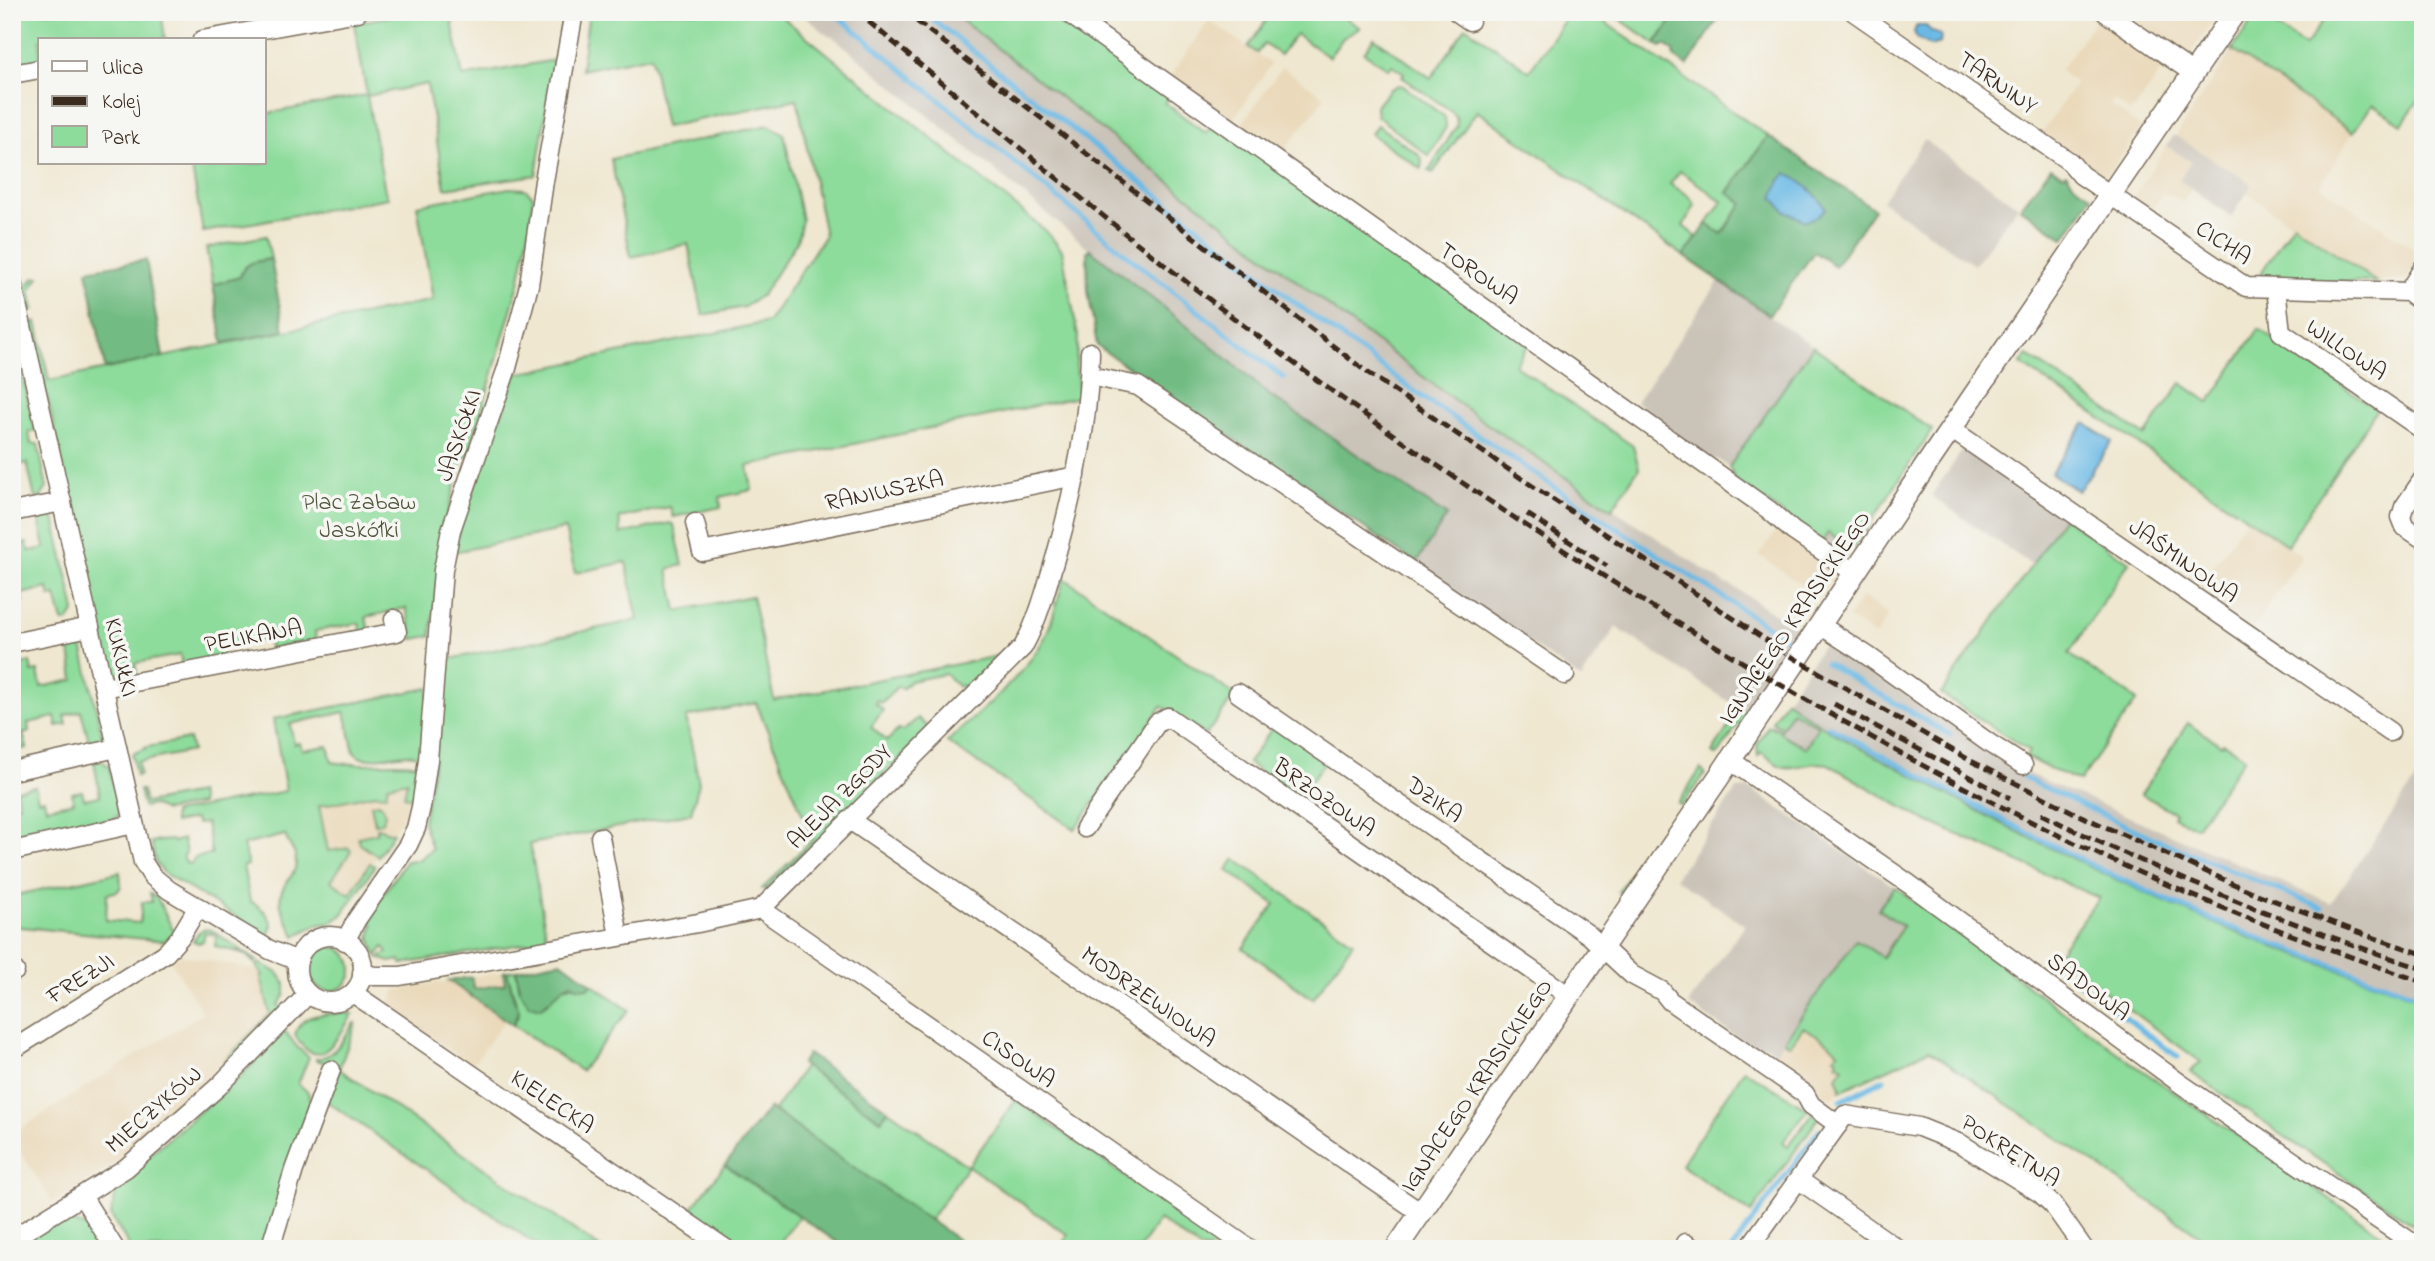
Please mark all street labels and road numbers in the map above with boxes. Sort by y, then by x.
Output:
street label: TARNINY [1949,44,2044,124]
street label: CICHA [2188,213,2258,276]
street label: TOROWA [1430,235,1525,315]
street label: WILLOWA [2298,311,2393,391]
street label: JASKÓŁKI [428,385,492,487]
street label: RANIUSZKA [822,463,947,522]
street label: IGNACEGO KRASICKIEGO [1711,504,1881,732]
street label: JAŚMINOWA [2120,511,2245,613]
street label: PELIKANA [202,612,305,663]
street label: KUKUŁKI [94,615,146,700]
street label: ALEJA ZGODY [780,737,902,859]
street label: BRZOZOWA [1264,750,1382,847]
street label: DZIKA [1397,768,1469,833]
street label: MODRZEWIOWA [1073,938,1222,1058]
street label: SADOWA [2038,945,2137,1031]
street label: FREZJI [40,946,122,1015]
street label: IGNACEGO KRASICKIEGO [1393,972,1563,1200]
street label: CISOWA [973,1022,1062,1098]
street label: MIECZYKÓW [98,1059,211,1163]
street label: KIELECKA [502,1062,601,1144]
street label: POKRĘTNA [1953,1107,2066,1197]

